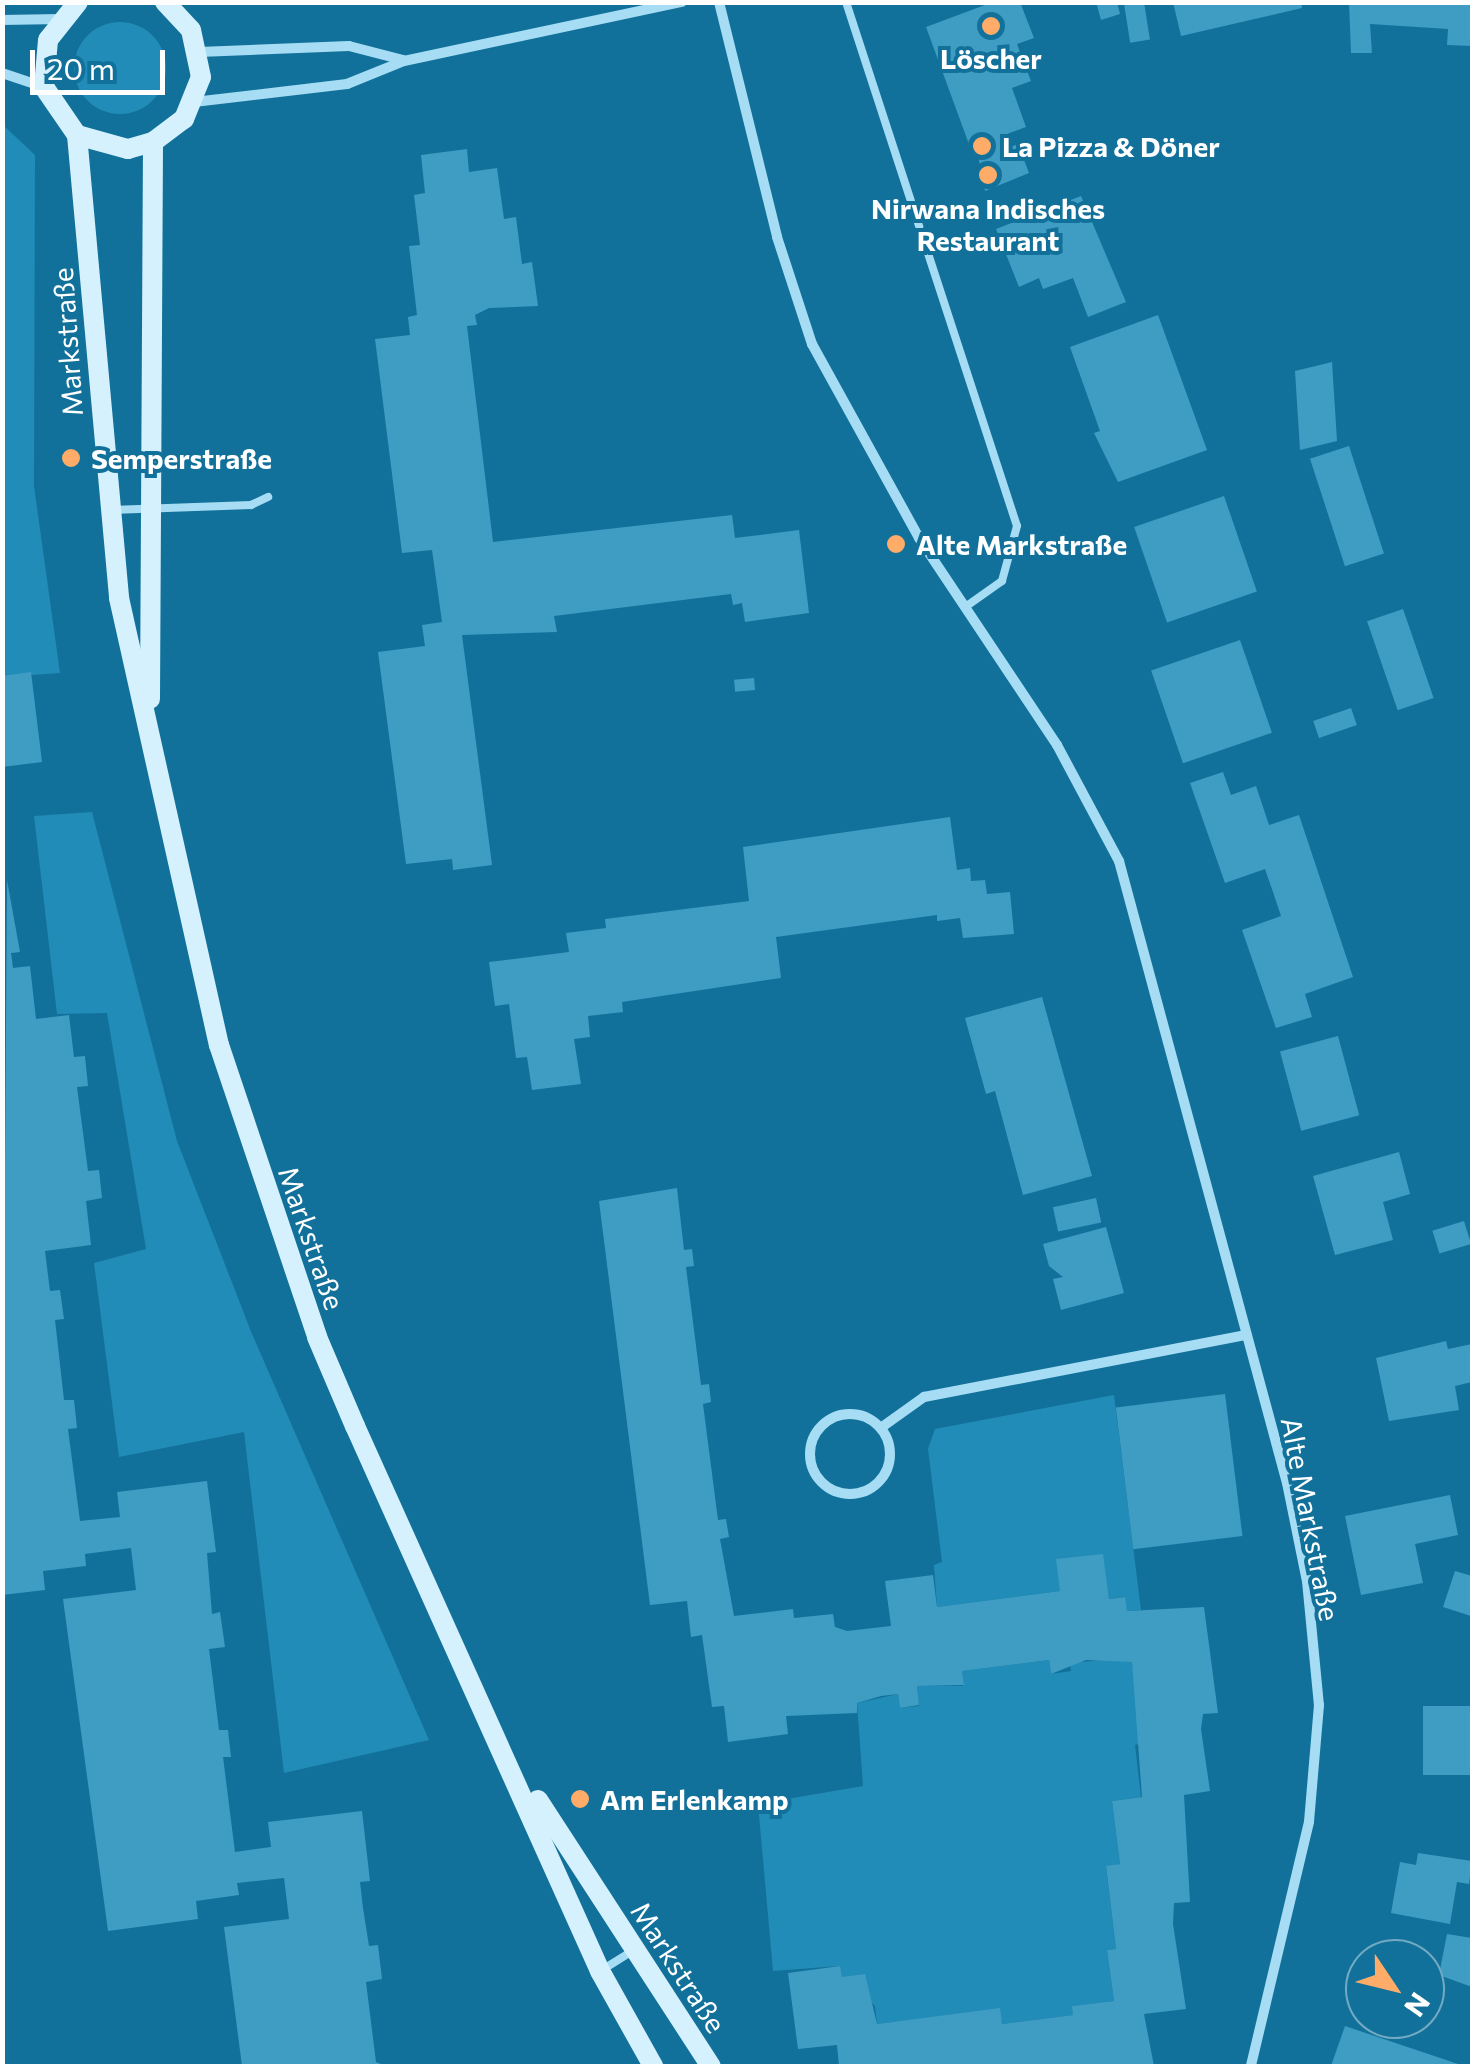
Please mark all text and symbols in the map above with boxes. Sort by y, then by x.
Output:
marker: Löscher [980,15,1002,37]
scale bar [35,30,170,92]
place label: Löscher [940,41,1042,75]
text: 20 m [47,49,115,86]
place label: La Pizza & Döner [1002,129,1220,163]
marker: La Pizza & Döner [971,135,993,157]
marker: Nirwana Indisches Restaurant [977,164,999,186]
place label: Nirwana Indisches Restaurant [871,191,1105,257]
street label: Markstraße [45,267,89,417]
place label: Semperstraße [91,441,272,475]
marker: Semperstraße [60,447,82,469]
place label: Alte Markstraße [916,527,1127,561]
marker: Alte Markstraße [885,533,907,555]
street label: Markstraße [272,1162,352,1314]
street label: Alte Markstraße [1275,1414,1347,1624]
place label: Am Erlenkamp [600,1782,789,1816]
marker: Am Erlenkamp [569,1788,591,1810]
street label: Markstraße [624,1895,734,2039]
north arrow [1345,1939,1445,2039]
text: N [1398,1987,1438,2023]

